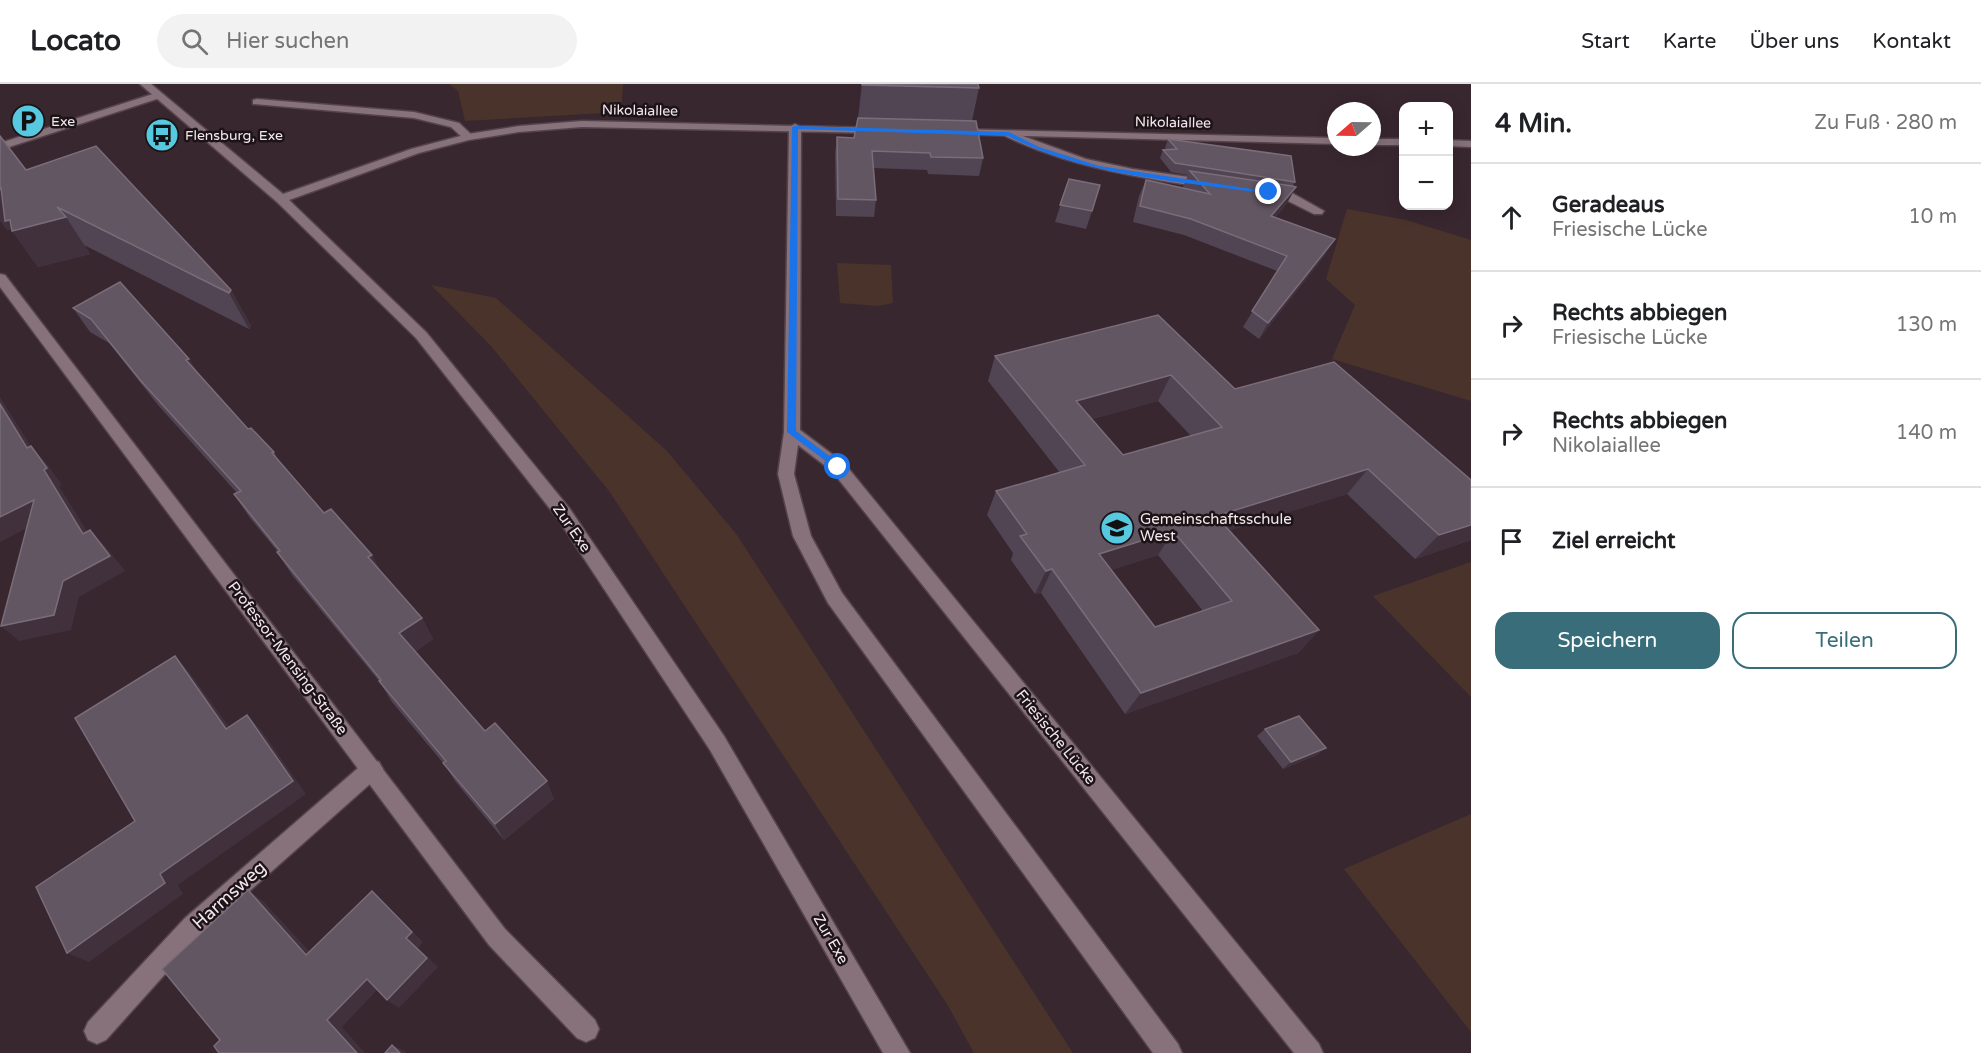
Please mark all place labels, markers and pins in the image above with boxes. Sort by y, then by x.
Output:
parking icon: Exe [10,103,46,139]
place label: Exe [51,113,75,130]
bus stop icon: Flensburg, Exe [144,117,180,153]
place label: Flensburg, Exe [185,127,283,144]
school or university icon: Gemeinschaftsschule West [1099,510,1135,546]
place label: Gemeinschaftsschule West [1140,510,1292,545]

